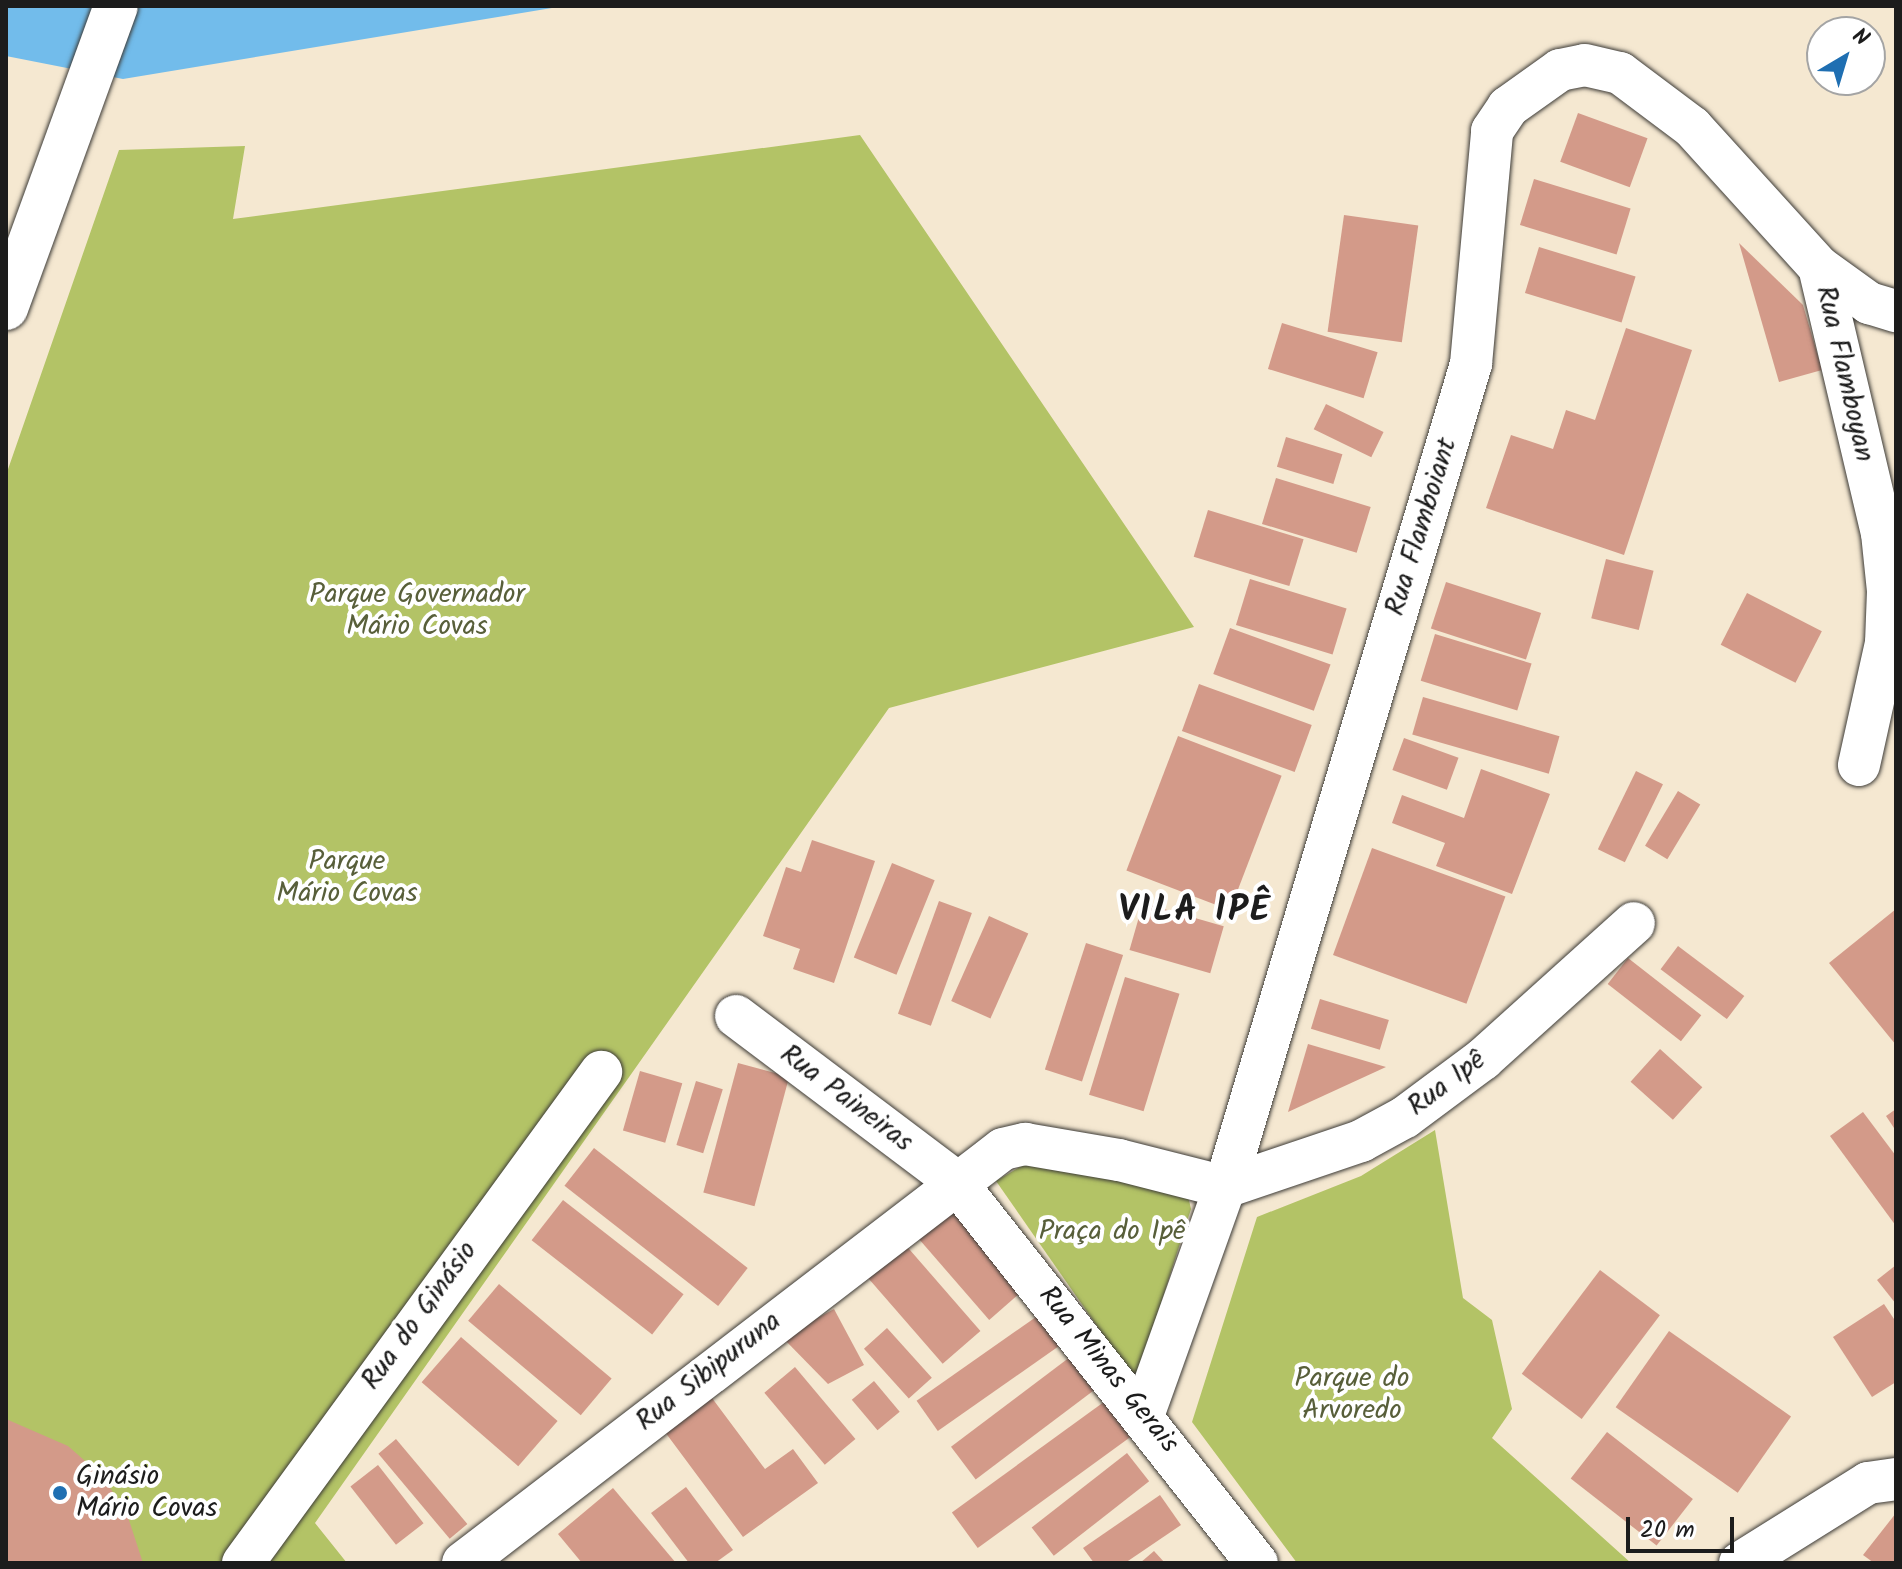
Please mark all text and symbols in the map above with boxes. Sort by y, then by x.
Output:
north arrow [1806,16,1886,96]
text: N [1844,20,1876,56]
street label: Rua Flamboyan [1807,283,1881,465]
street label: Rua Flamboiant [1379,434,1465,620]
park label: Parque Governador Mário Covas [309,578,525,644]
park label: Parque Mário Covas [276,845,418,911]
district label: VILA IPÊ [1118,889,1272,933]
street label: Rua Paineiras [773,1038,919,1160]
street label: Rua Ipê [1402,1044,1492,1124]
park label: Praça do Ipê [1039,1215,1185,1249]
street label: Rua do Ginásio [355,1235,485,1397]
street label: Rua Minas Gerais [1030,1280,1186,1460]
street label: Rua Sibipuruna [630,1305,788,1439]
park label: Parque do Arvoredo [1295,1362,1409,1428]
place label: Ginásio Mário Covas [76,1460,217,1526]
marker: Ginásio Mário Covas [51,1484,69,1502]
scale bar [1630,1501,1738,1551]
text: 20 m [1640,1511,1695,1550]

